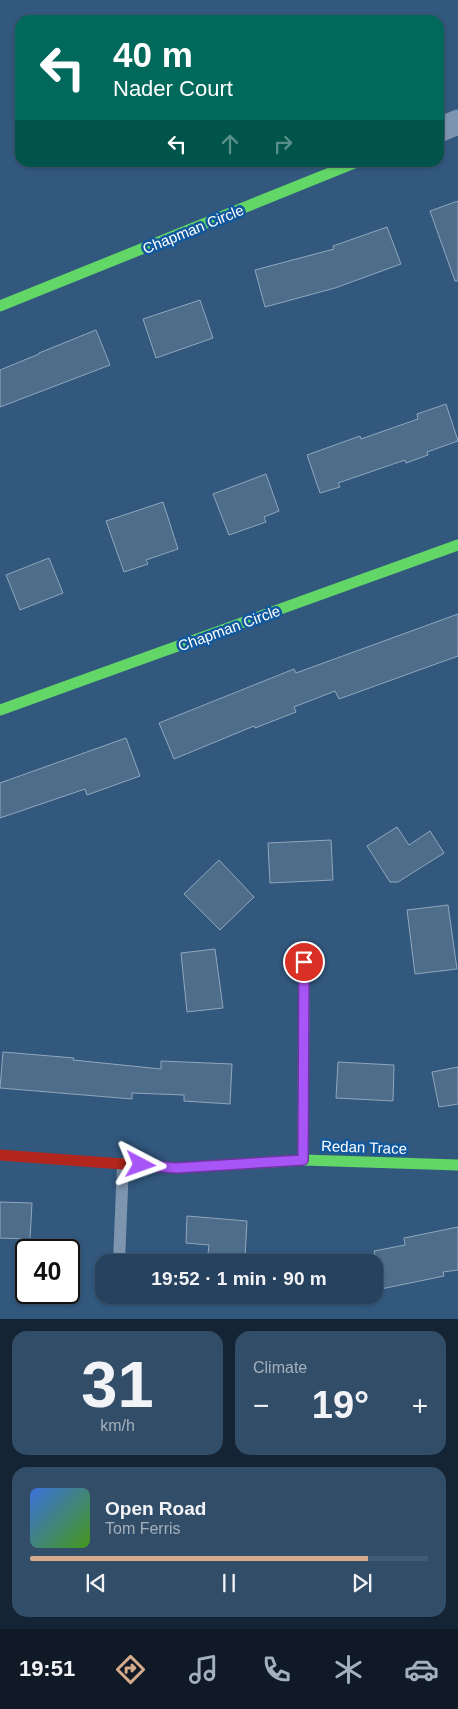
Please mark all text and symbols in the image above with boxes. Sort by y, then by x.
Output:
icon: left [30,35,95,100]
text: 40 m [113,35,193,74]
text: Nader Court [113,76,233,101]
icon: left [163,130,191,158]
icon: ahead [216,130,244,158]
icon: right [269,130,297,158]
street label: Chapman Circle [140,201,246,257]
street label: Chapman Circle [176,602,282,654]
pin [283,941,325,983]
icon: arrive [290,948,318,976]
street label: Redan Trace [321,1137,407,1157]
position arrow [114,1138,166,1190]
speed limit sign: 40 [15,1239,80,1304]
text: 19:52 · 1 min · 90 m [151,1268,327,1289]
text: 31 [81,1348,154,1421]
text: Climate [253,1359,307,1376]
text: 19° [312,1384,369,1426]
text: − [253,1390,269,1421]
text: + [412,1390,428,1421]
text: km/h [100,1417,135,1434]
text: Open Road [105,1498,206,1519]
text: Tom Ferris [105,1520,181,1537]
icon: previous [82,1569,110,1597]
icon: pause [215,1569,243,1597]
icon: next [348,1569,376,1597]
icon: directions [113,1652,148,1687]
icon: music [186,1652,221,1687]
icon: phone [259,1652,294,1687]
icon: climate [331,1652,366,1687]
icon: car [404,1652,439,1687]
text: 19:51 [19,1656,75,1681]

